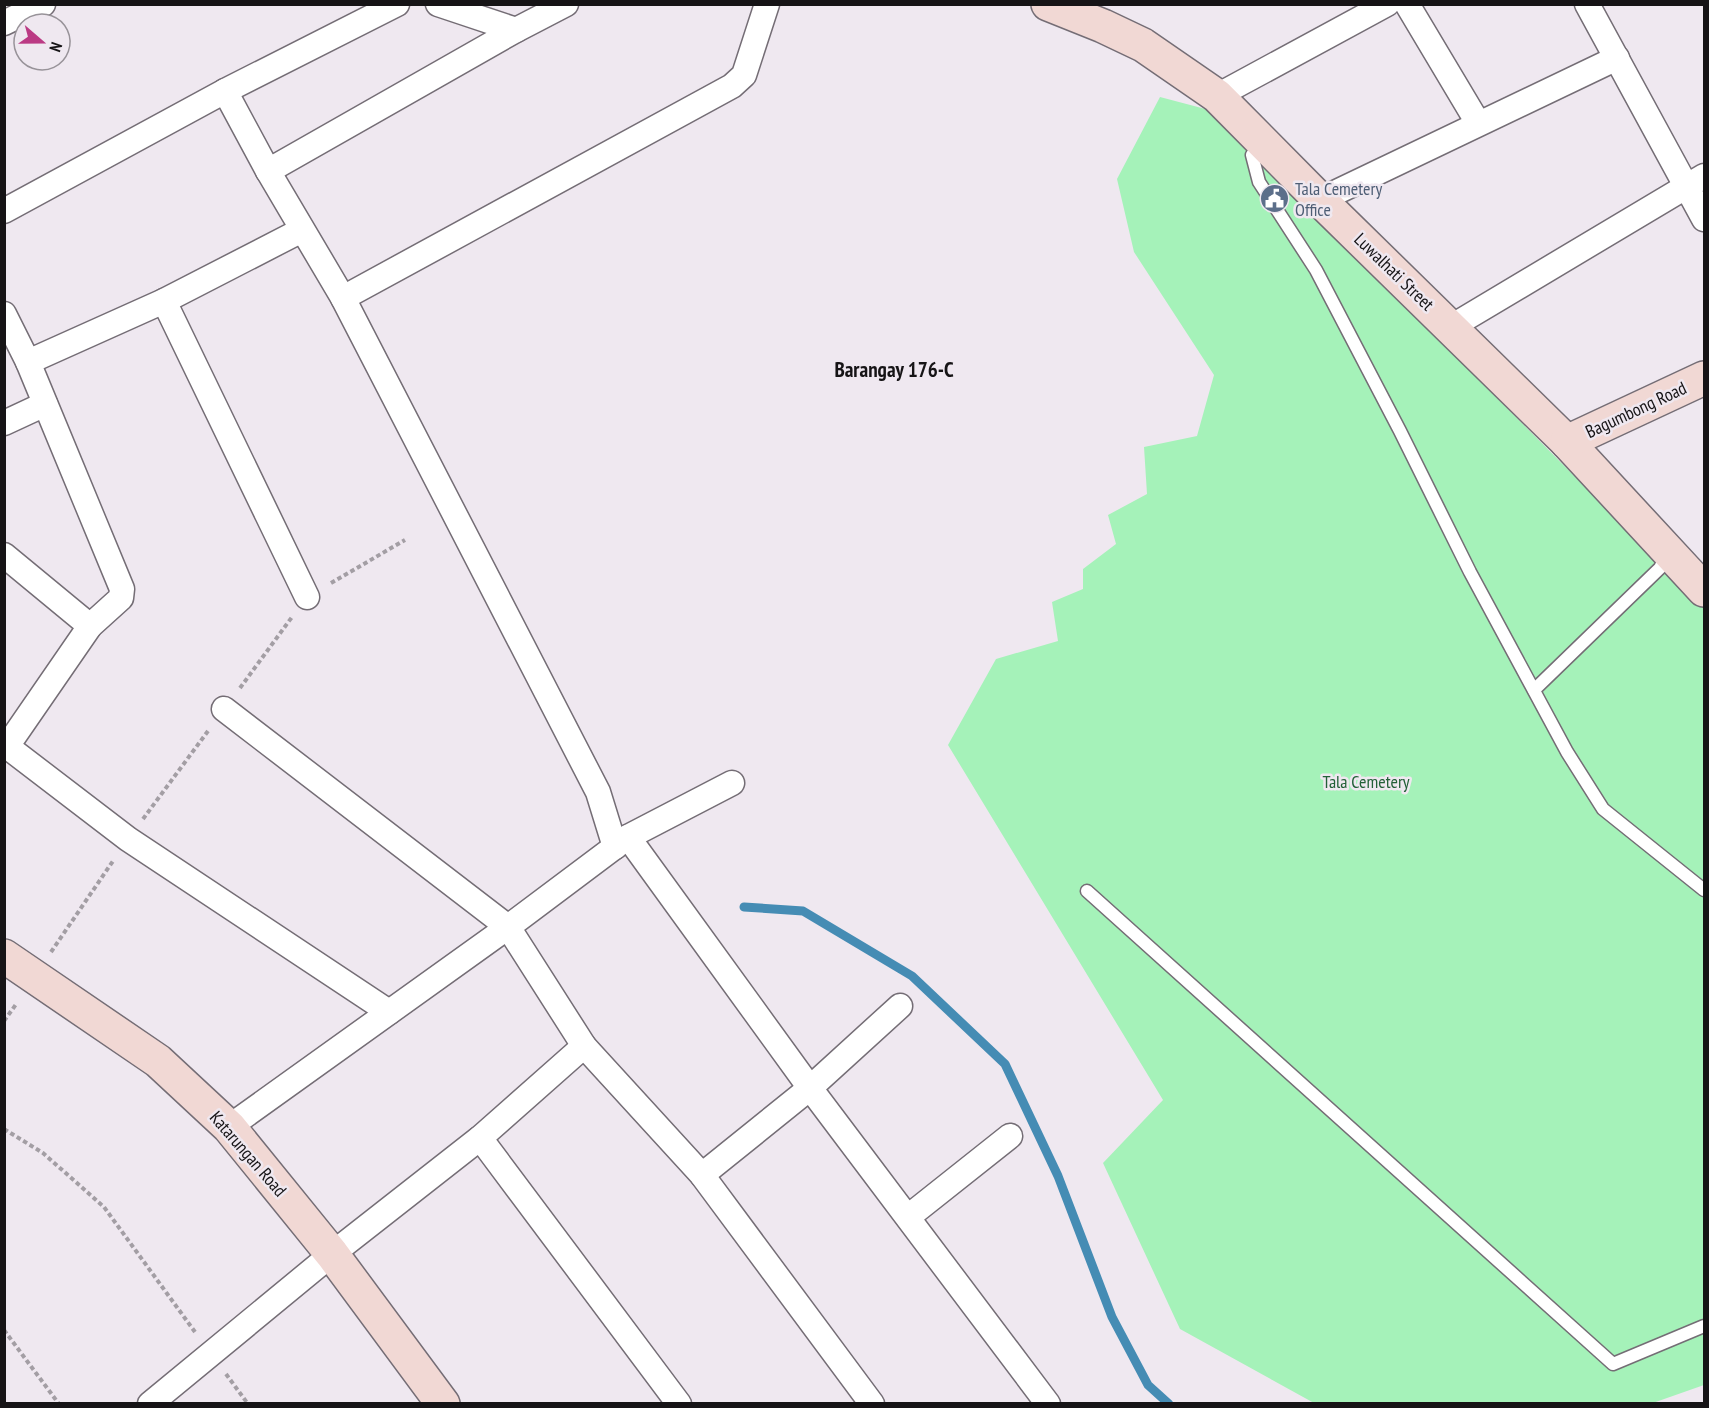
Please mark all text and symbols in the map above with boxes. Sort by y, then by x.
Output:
north arrow [12,12,72,72]
text: N [45,40,67,55]
place label: Tala Cemetery Office [1295,177,1382,221]
public building icon: Tala Cemetery Office [1258,183,1290,215]
street label: Luwalhati Street [1350,228,1439,315]
district label: Barangay 176-C [834,356,954,383]
street label: Bagumbong Road [1582,376,1690,443]
park label: Tala Cemetery [1322,770,1410,793]
street label: Katarungan Road [205,1106,292,1201]

